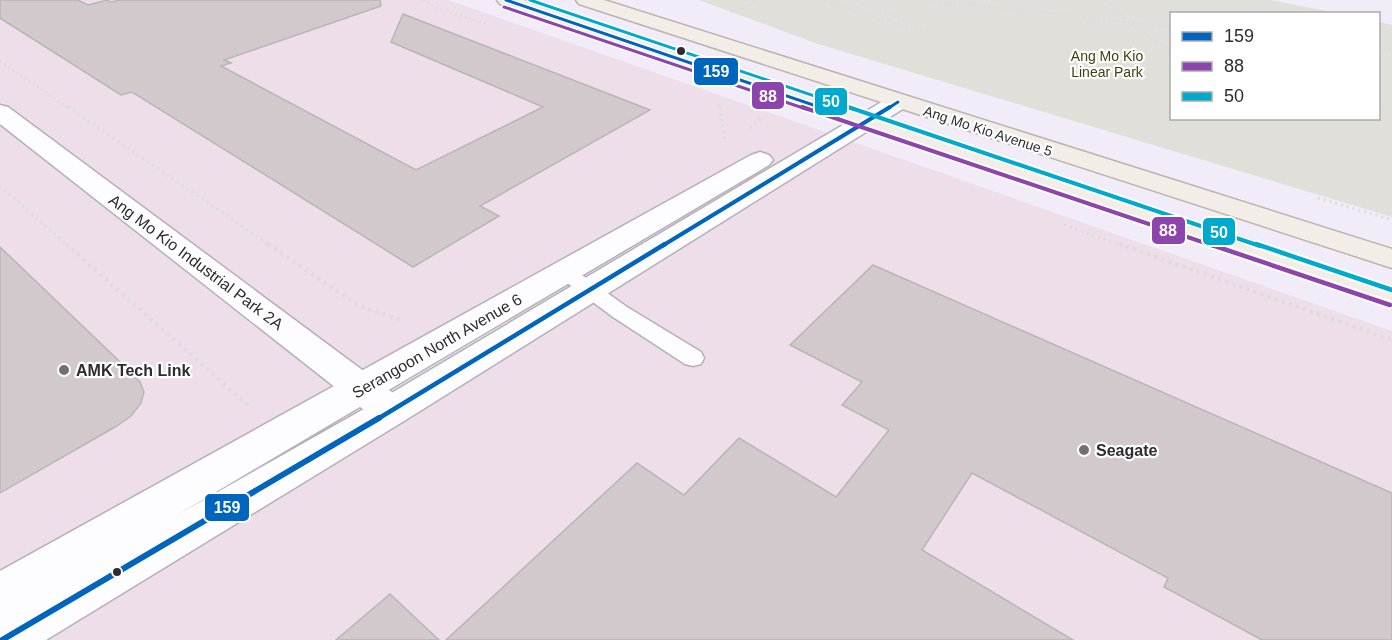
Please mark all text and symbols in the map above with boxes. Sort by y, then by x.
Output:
legend [1170,12,1380,120]
text: 159 [1224,26,1254,46]
unlabelled marker [675,45,687,57]
park label: Ang Mo Kio Linear Park [1071,48,1144,80]
text: 88 [1224,56,1244,76]
line badge: 159 [693,57,739,86]
text: 159 [703,63,729,80]
line badge: 88 [751,81,785,110]
text: 50 [1224,86,1244,106]
line badge: 50 [814,87,848,116]
text: 88 [759,88,777,105]
text: 50 [822,93,840,110]
street label: Ang Mo Kio Avenue 5 [922,103,1055,159]
street label: Ang Mo Kio Industrial Park 2A [106,191,287,333]
line badge: 88 [1151,216,1186,245]
line badge: 50 [1202,217,1236,246]
text: 88 [1159,222,1177,239]
text: 50 [1210,224,1228,241]
street label: Serangoon North Avenue 6 [349,290,525,402]
place label: AMK Tech Link [76,362,190,379]
marker: AMK Tech Link [57,363,71,377]
place label: Seagate [1096,442,1157,459]
marker: Seagate [1077,443,1091,457]
line badge: 159 [204,493,250,522]
text: 159 [214,499,240,516]
unlabelled marker [111,566,123,578]

